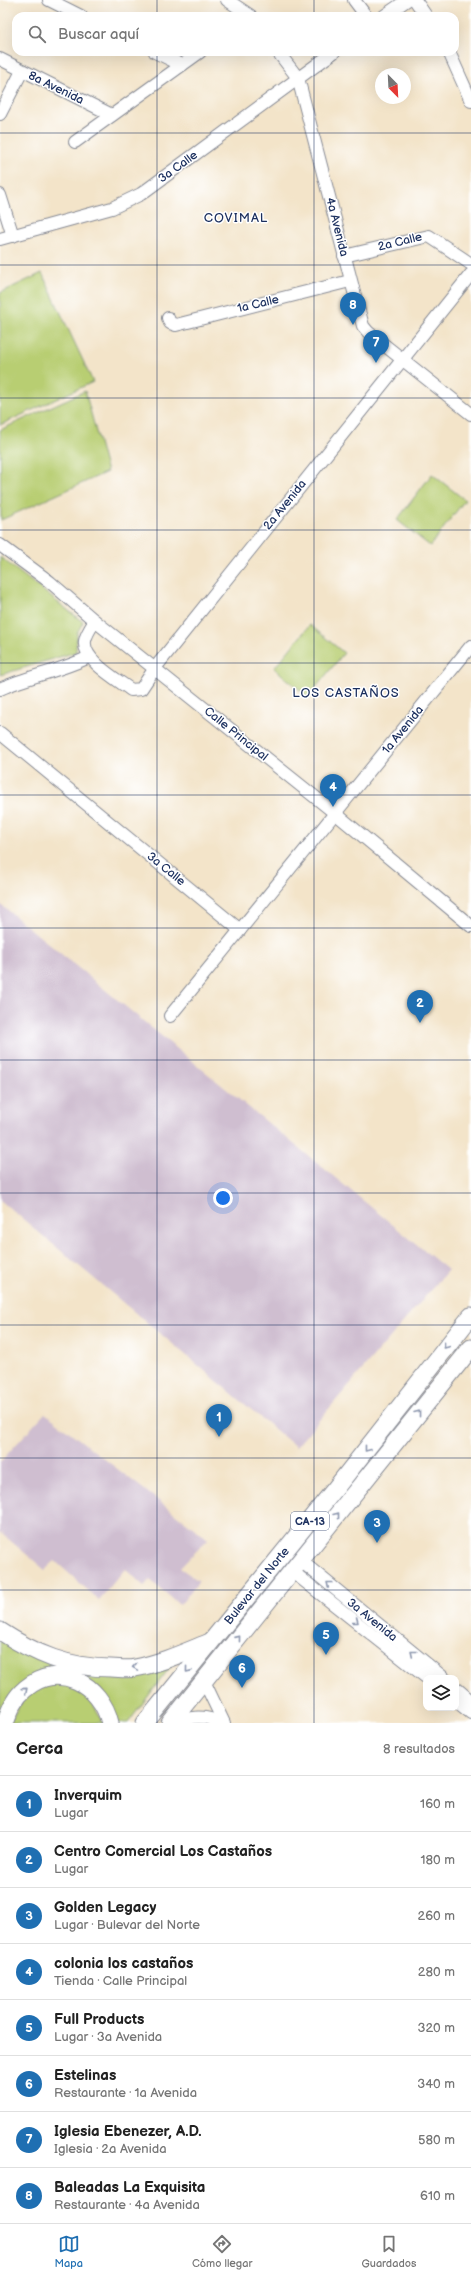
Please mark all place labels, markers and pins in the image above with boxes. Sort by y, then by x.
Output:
pin: 8 [340,292,366,325]
pin: 7 [363,330,389,363]
pin: 4 [320,774,346,807]
pin: 2 [407,990,433,1023]
pin: 1 [206,1404,232,1437]
pin: 3 [364,1510,390,1543]
pin: 5 [313,1622,339,1655]
pin: 6 [229,1655,255,1688]

